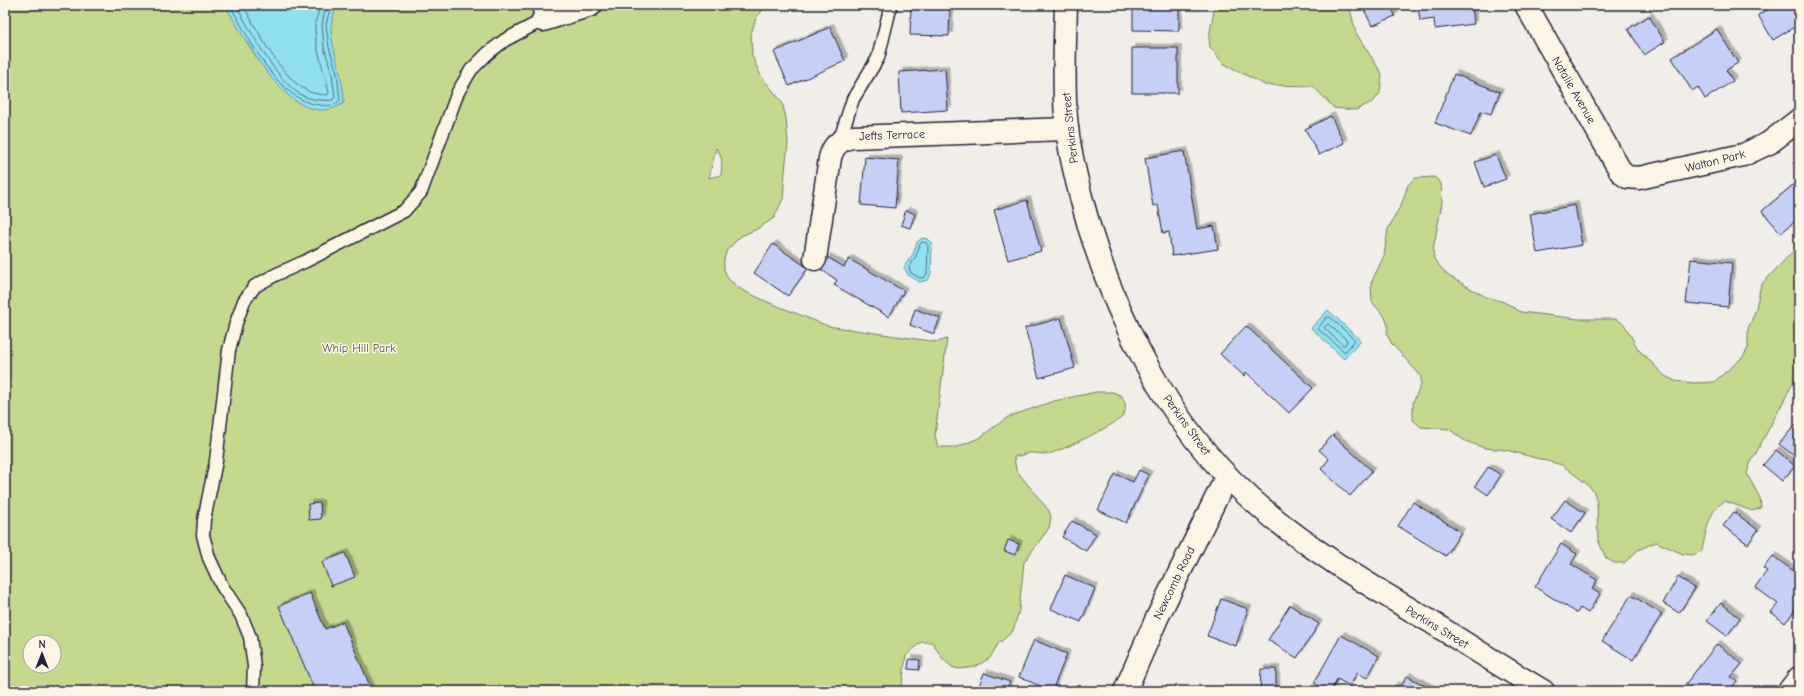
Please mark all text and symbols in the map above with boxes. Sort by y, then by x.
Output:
street label: Natalie Avenue [1549,54,1599,126]
street label: Perkins Street [1059,91,1081,164]
street label: Jefts Terrace [859,127,925,143]
street label: Walton Park [1683,147,1747,175]
park label: Whip Hill Park [322,341,396,355]
street label: Perkins Street [1160,392,1214,458]
street label: Newcomb Road [1150,544,1198,622]
street label: Perkins Street [1403,603,1472,652]
north arrow [22,634,62,674]
text: N [38,638,46,651]

